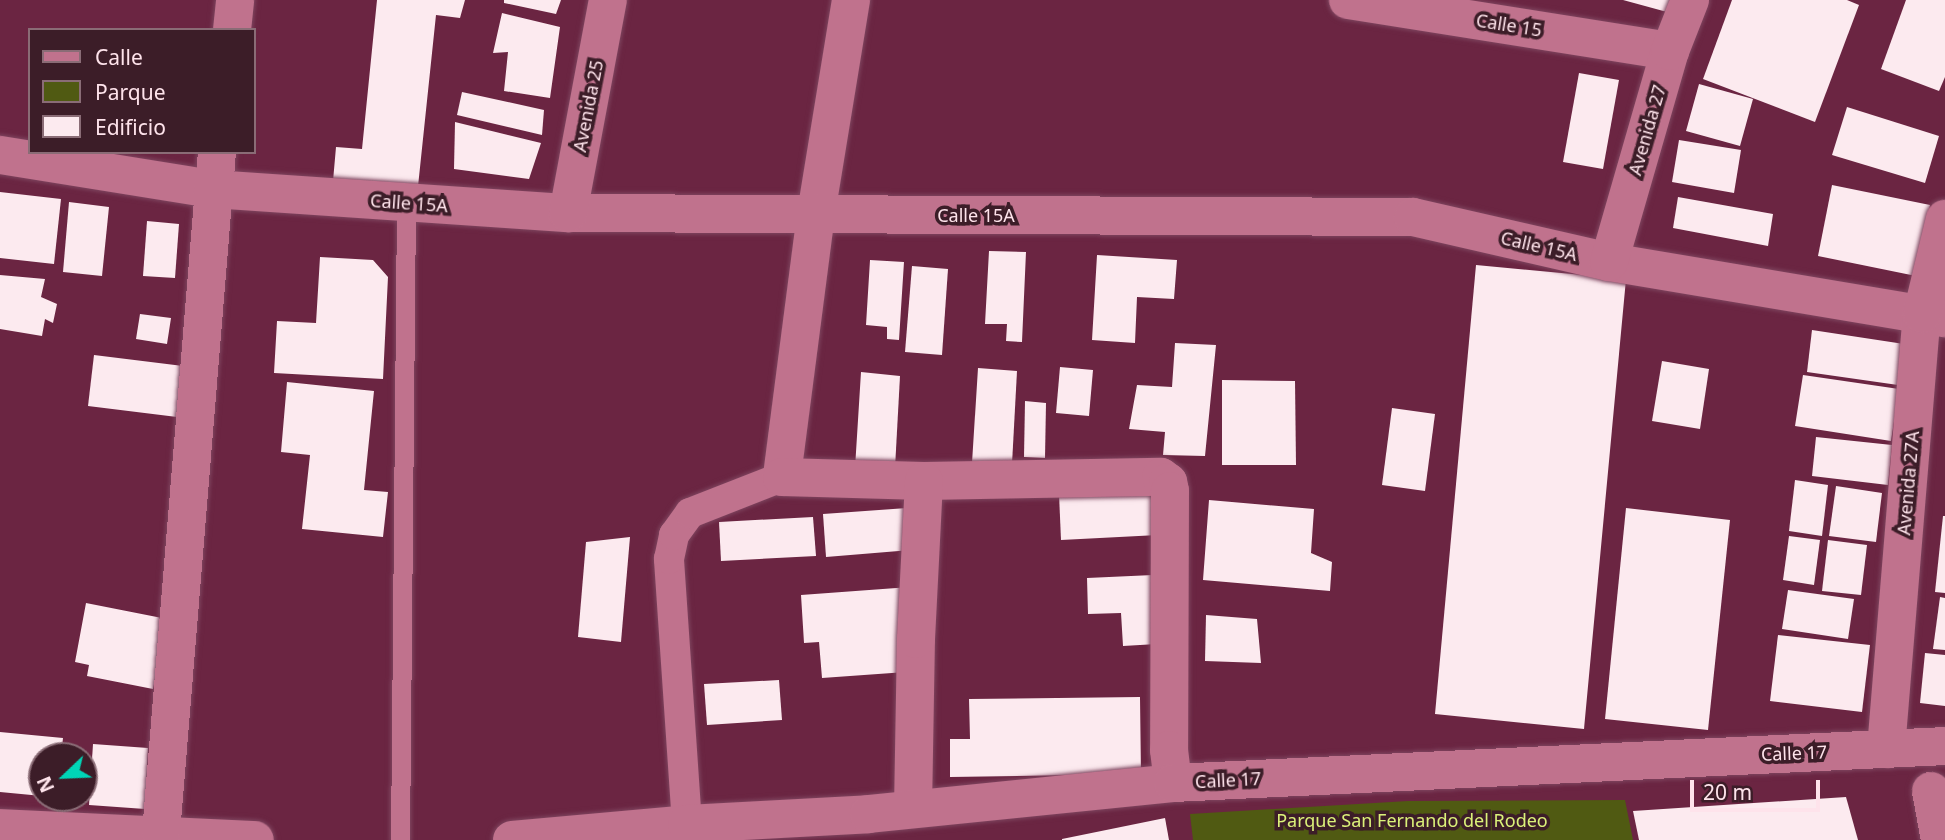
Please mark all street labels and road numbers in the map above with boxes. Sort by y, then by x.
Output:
street label: Calle 15 [1475,9,1543,41]
street label: Avenida 25 [569,58,607,154]
street label: Avenida 27 [1624,82,1670,178]
street label: Calle 15A [369,190,449,216]
street label: Calle 15A [937,204,1015,226]
street label: Calle 15A [1499,227,1579,265]
street label: Avenida 27A [1893,430,1923,536]
street label: Calle 17 [1761,741,1827,765]
street label: Calle 17 [1194,767,1262,793]

